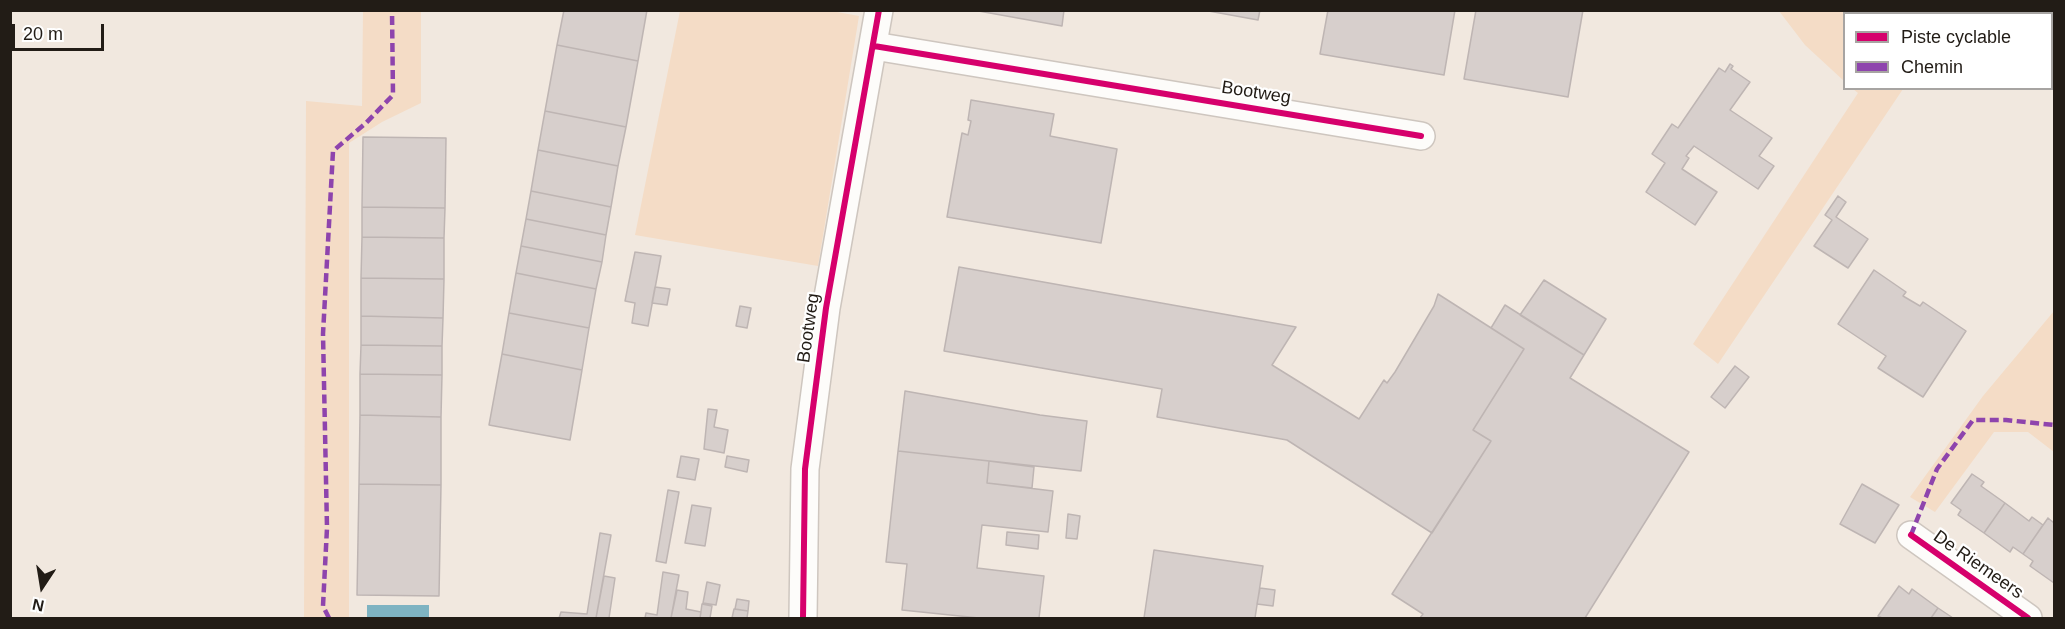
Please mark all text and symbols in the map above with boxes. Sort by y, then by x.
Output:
scale bar [15,12,106,50]
legend [1843,12,2053,90]
text: 20 m [23,24,63,44]
text: Piste cyclable [1901,27,2011,47]
text: Chemin [1901,57,1963,77]
street label: Bootweg [1220,77,1292,109]
street label: Bootweg [793,292,825,364]
street label: De Riemeers [1929,526,2027,604]
north arrow [12,557,72,617]
text: N [31,596,46,615]

